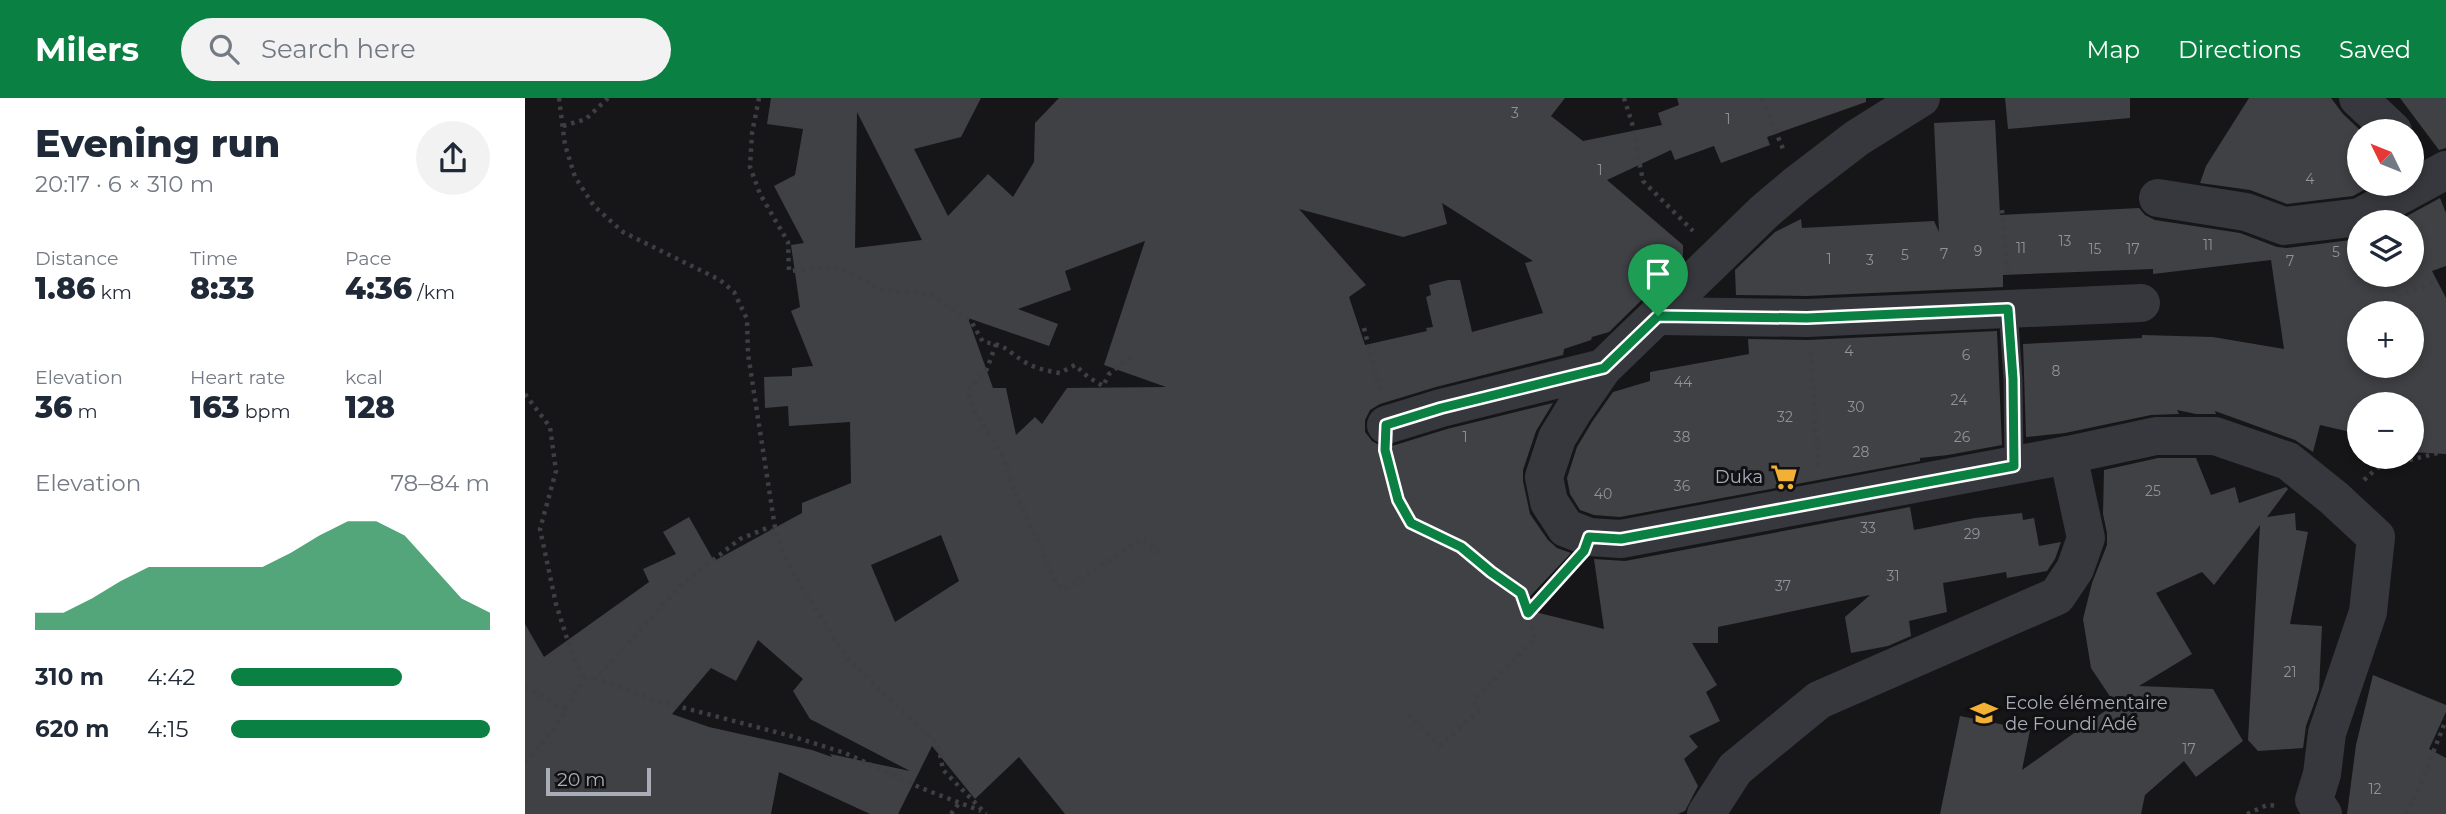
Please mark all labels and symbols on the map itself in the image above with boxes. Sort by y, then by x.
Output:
house number: 3 [1511,104,1519,122]
house number: 1 [1725,110,1731,128]
north arrow [2347,119,2424,196]
house number: 1 [1597,161,1603,179]
house number: 4 [2305,170,2315,188]
house number: 13 [2059,232,2072,250]
house number: 11 [2203,236,2213,254]
house number: 11 [2016,239,2026,257]
house number: 15 [2089,240,2102,258]
house number: 17 [2126,240,2140,258]
house number: 9 [1974,242,1982,260]
house number: 5 [2332,243,2340,261]
pin [1628,244,1688,316]
house number: 7 [1940,245,1948,263]
house number: 5 [1901,246,1909,264]
house number: 1 [1826,250,1832,268]
house number: 3 [1866,251,1874,269]
house number: 7 [2286,252,2294,270]
house number: 4 [1844,342,1854,360]
house number: 6 [1962,346,1971,364]
house number: 8 [2052,362,2061,380]
house number: 44 [1674,373,1693,391]
house number: 24 [1951,391,1968,409]
house number: 30 [1847,398,1865,416]
house number: 32 [1777,408,1793,426]
house number: 1 [1462,428,1468,446]
house number: 38 [1674,428,1690,446]
house number: 26 [1954,428,1971,446]
house number: 28 [1853,443,1870,461]
supermarket icon: Duka [1769,462,1799,492]
place label: Duka [1715,466,1763,488]
house number: 36 [1674,477,1691,495]
house number: 25 [2145,482,2161,500]
house number: 40 [1594,485,1612,503]
house number: 33 [1860,519,1876,537]
house number: 29 [1964,525,1980,543]
house number: 31 [1887,567,1899,585]
house number: 37 [1775,577,1791,595]
house number: 21 [2283,663,2297,681]
place label: Ecole élémentaire de Foundi Adé [2005,692,2168,735]
school or university icon: Ecole élémentaire de Foundi Adé [1969,698,1999,728]
house number: 17 [2182,740,2196,758]
scale bar [546,765,651,797]
house number: 12 [2368,780,2382,798]

